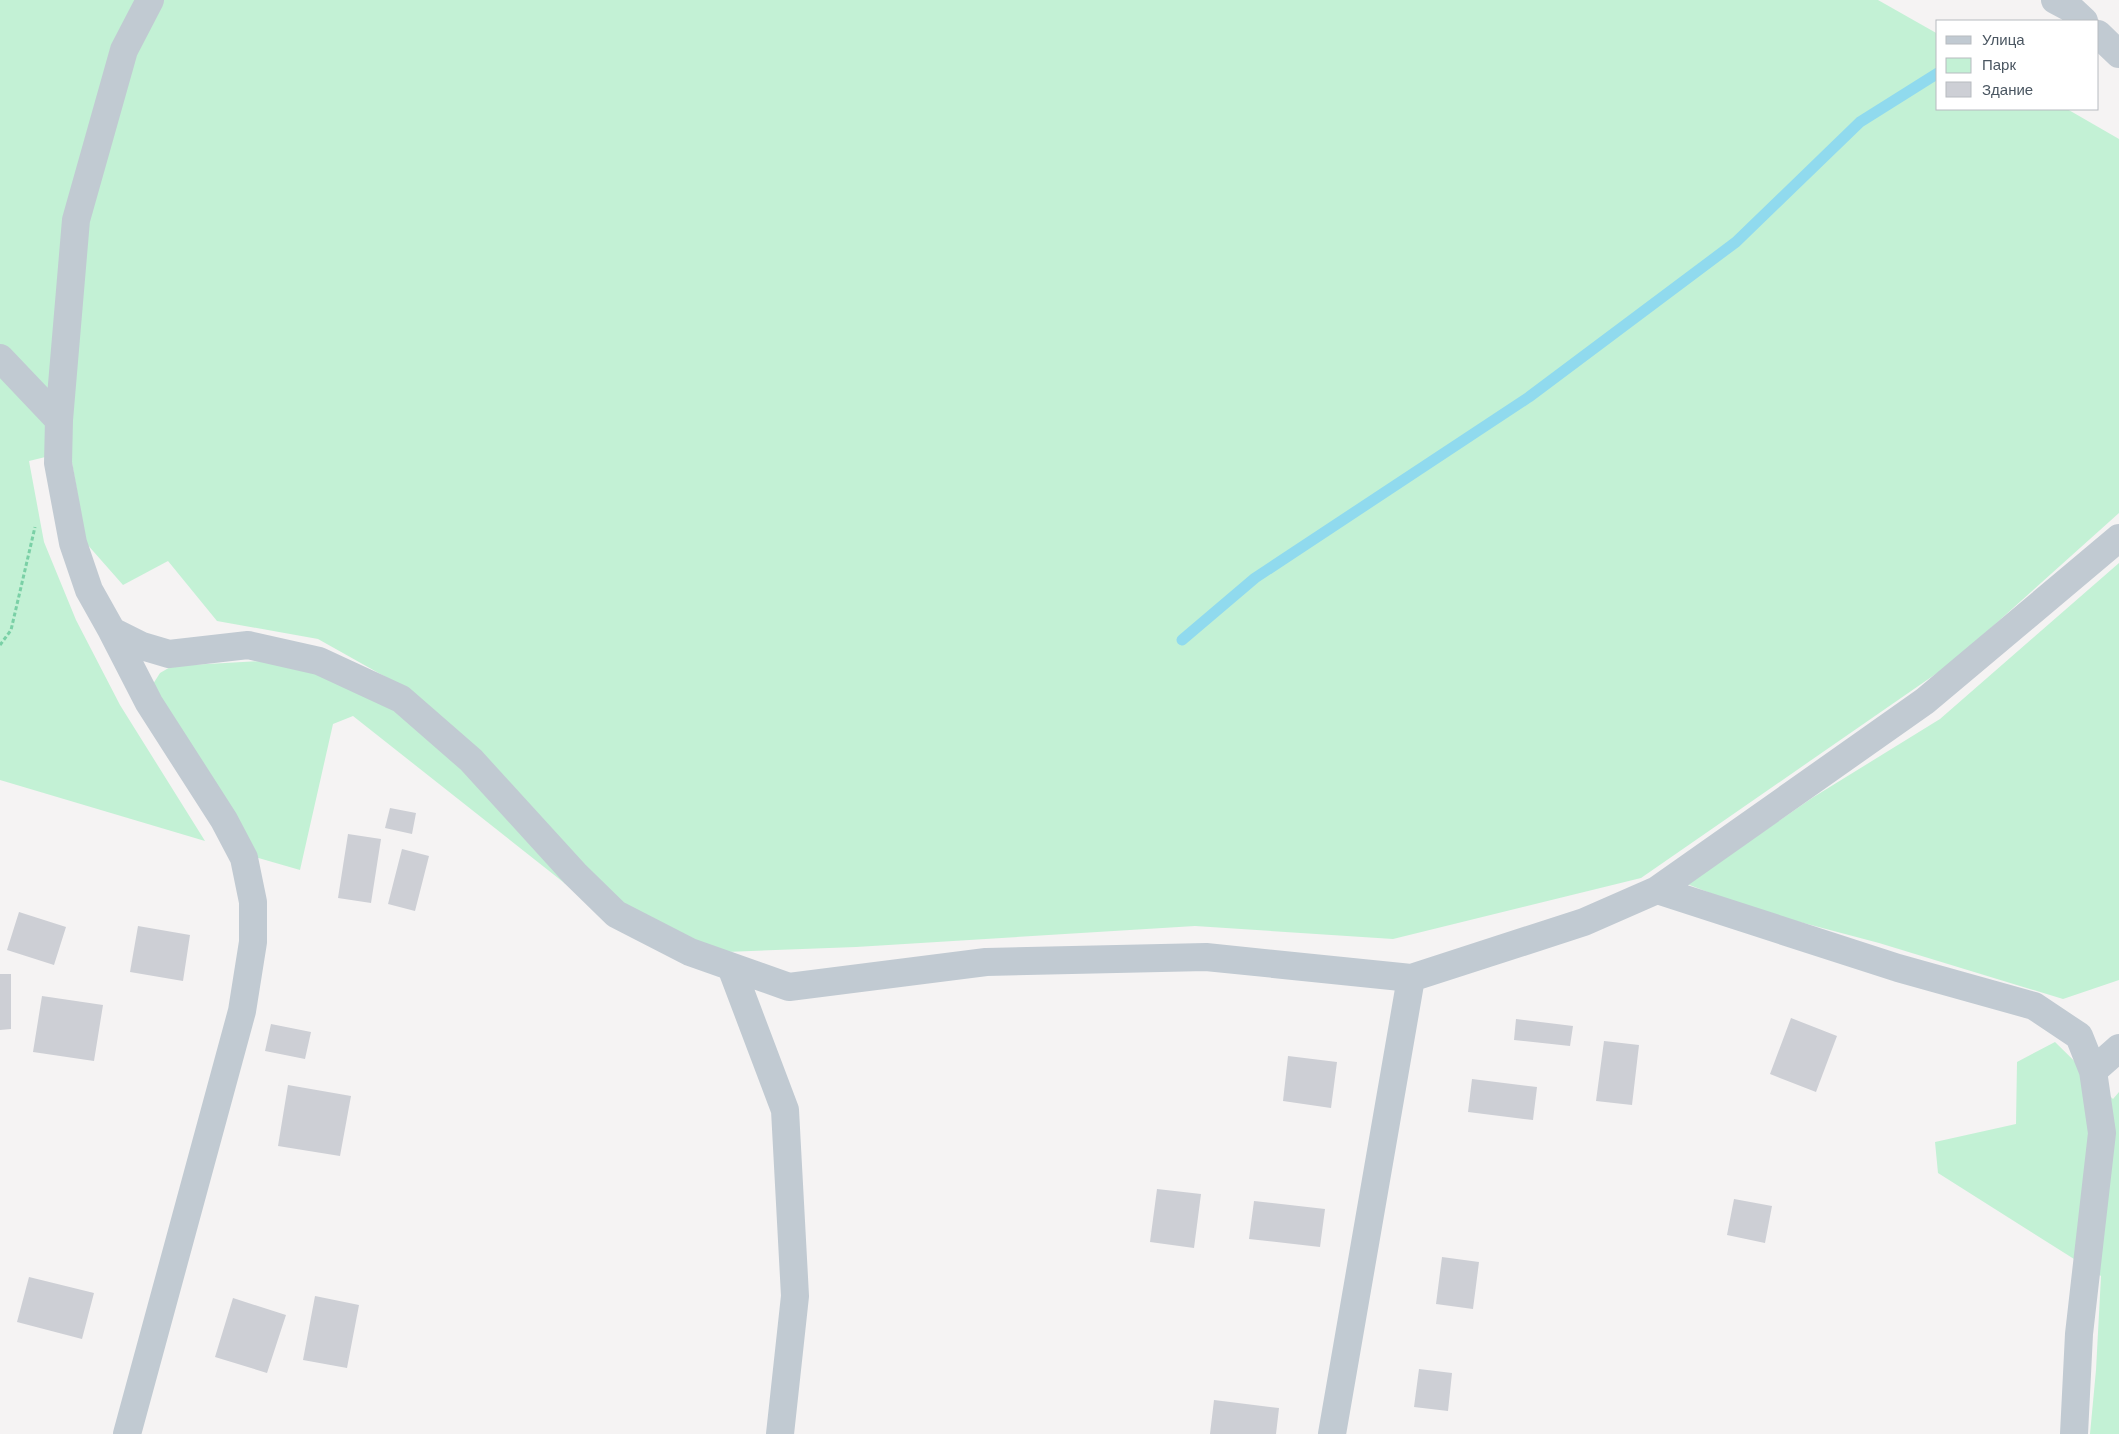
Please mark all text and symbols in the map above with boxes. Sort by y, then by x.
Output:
legend [1936,20,2099,110]
text: Улица [1982,31,2025,48]
text: Парк [1982,56,2016,73]
text: Здание [1982,81,2033,98]

